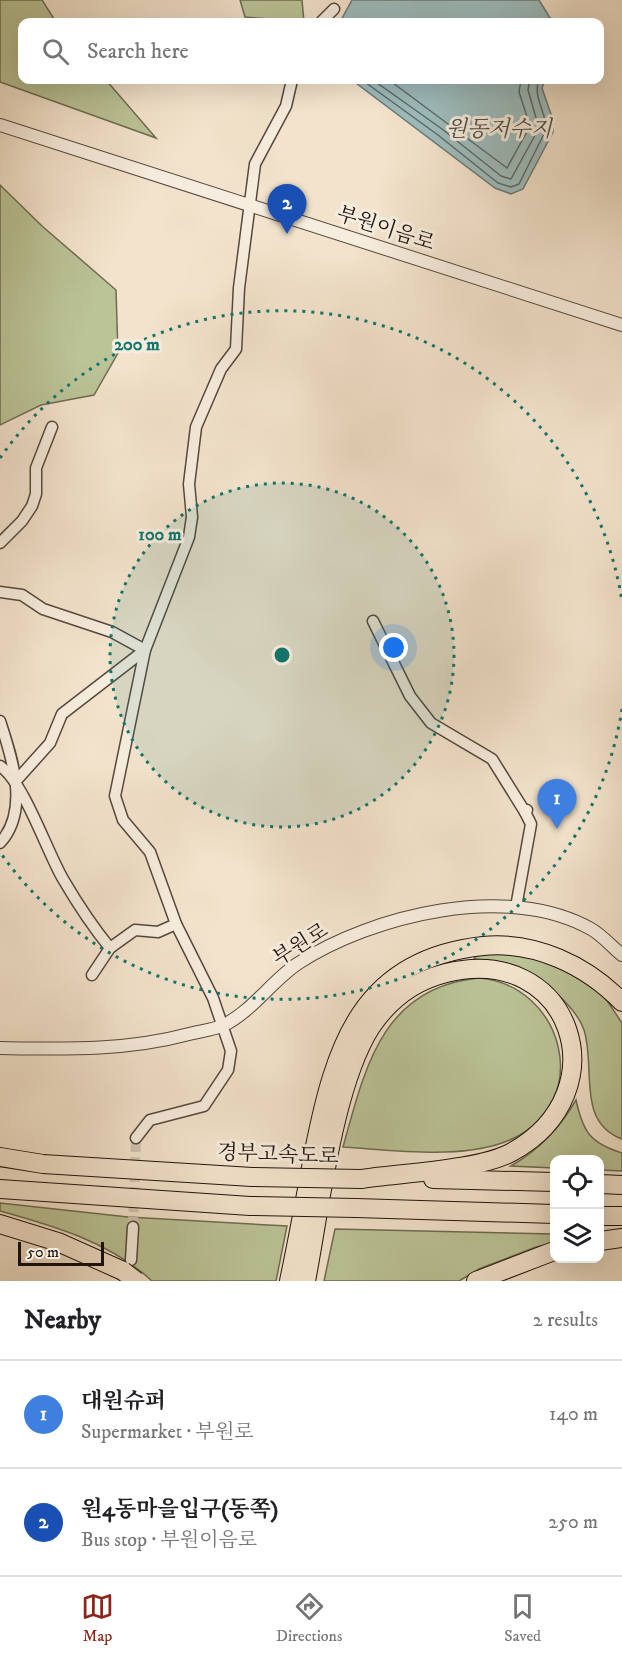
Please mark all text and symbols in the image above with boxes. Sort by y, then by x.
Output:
search box [18,18,604,84]
icon: search [39,35,72,68]
text: Search here [87,38,189,65]
water label: 원동저수지 [446,116,554,143]
pin: 2 [268,184,306,234]
street label: 부원이음로 [333,201,438,257]
text: 200 m [114,334,160,356]
text: 100 m [138,524,182,546]
your location [379,633,408,662]
centre of rings [272,645,292,665]
pin: 1 [538,780,576,829]
street label: 부원로 [268,918,333,972]
street label: 경부고속도로 [217,1140,339,1170]
map controls [550,1155,604,1263]
button: locate [550,1155,604,1209]
button: layers [550,1209,604,1263]
scale bar [18,1239,104,1266]
text: 50 m [27,1242,59,1262]
text: Nearby [24,1304,101,1337]
text: 2 results [533,1308,598,1333]
text: 대원슈퍼 [81,1388,166,1415]
text: 1 [40,1402,47,1427]
text: 140 m [549,1402,598,1427]
text: Supermarket · 부원로 [81,1420,254,1445]
text: 원4동마을입구(동쪽) [81,1496,278,1523]
text: 2 [39,1510,48,1535]
text: 250 m [548,1510,598,1535]
text: Bus stop · 부원이음로 [81,1528,257,1553]
tab: Map [81,1590,114,1646]
tab: Directions [276,1590,342,1646]
tab: Saved [504,1590,541,1646]

